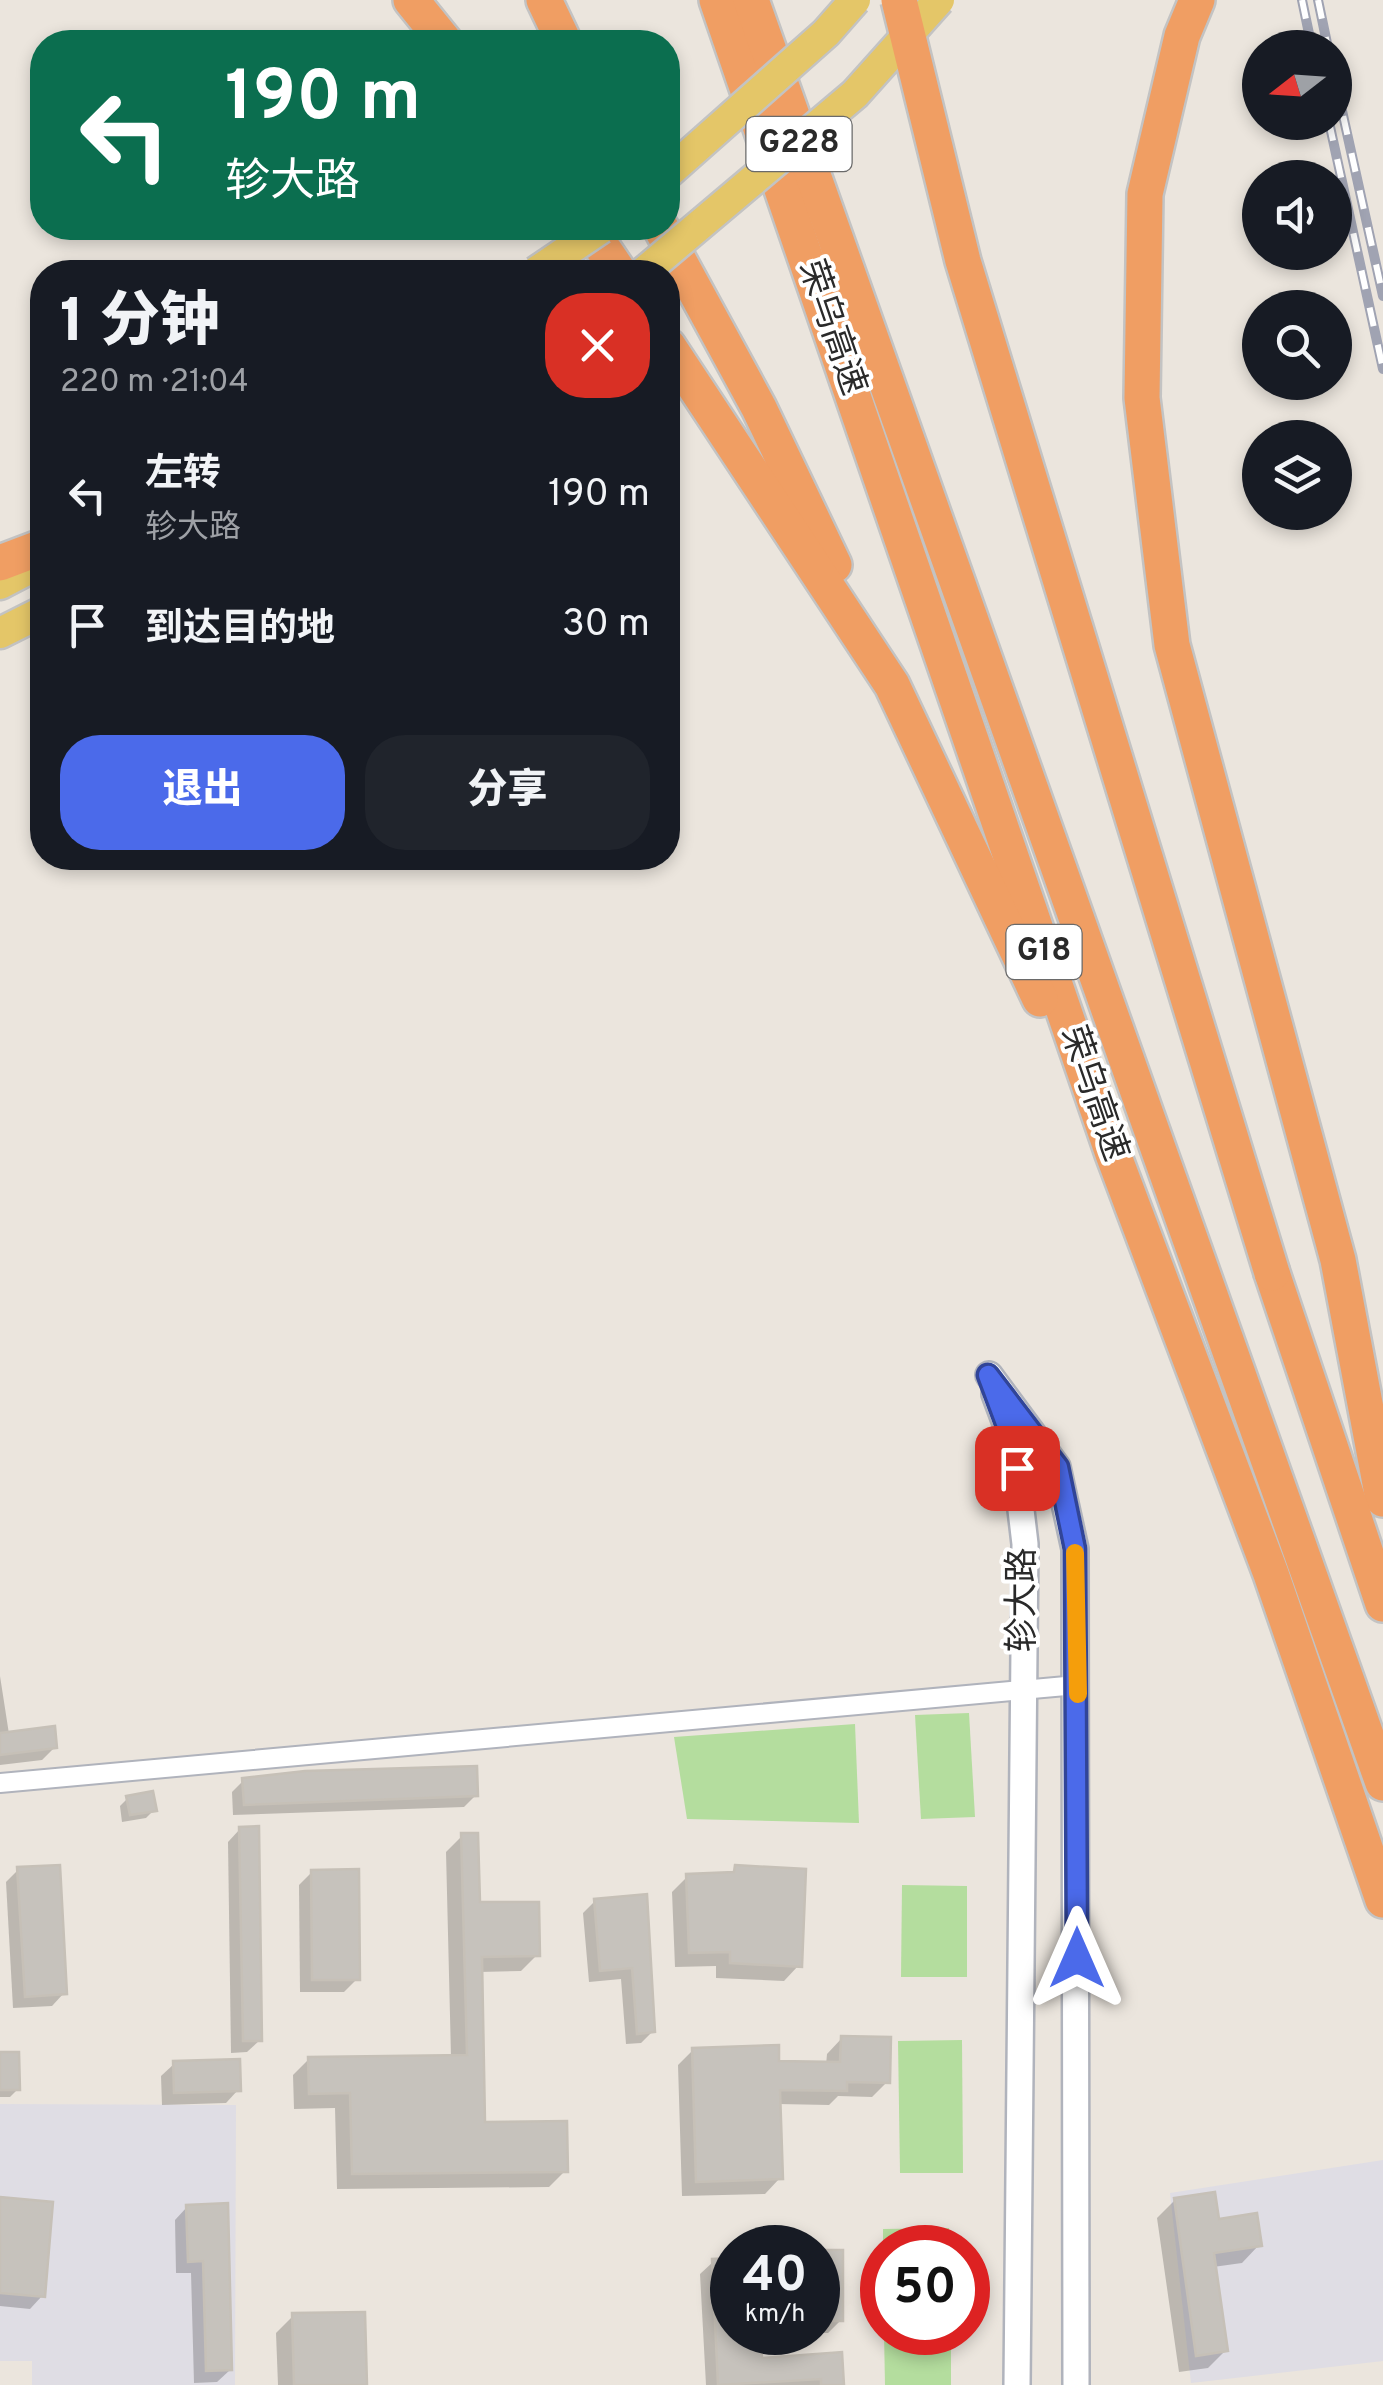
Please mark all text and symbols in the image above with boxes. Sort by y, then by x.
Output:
north arrow [1242,30,1352,140]
map controls [1242,30,1352,530]
text: 190 m [225,56,421,145]
icon: left [60,70,190,200]
road number: G228 [746,117,852,171]
text: 轸大路 [225,155,360,212]
button: sound [1242,160,1352,270]
street label: 荣乌高速 [787,255,875,401]
text: 1 分钟 [60,287,220,363]
button: search [1242,290,1352,400]
button: close [545,293,650,398]
text: 220 m · 21:04 [60,363,249,403]
button: layers [1242,420,1352,530]
text: 左转 [145,451,221,500]
icon: left [60,468,115,523]
text: 190 m [548,471,650,520]
text: 轸大路 [145,509,241,549]
icon: arrive [60,598,115,653]
text: 30 m [562,601,650,650]
text: 到达目的地 [145,606,335,655]
button: 退出 [60,735,345,850]
button: 分享 [365,735,650,850]
road number: G18 [1006,925,1082,979]
street label: 荣乌高速 [1049,1021,1137,1167]
pin [975,1426,1060,1511]
icon: arrive [990,1441,1045,1496]
street label: 轸大路 [1002,1547,1046,1653]
position arrow [1025,1906,1129,2010]
speed limit sign: 50 [860,2225,990,2355]
text: 40 [742,2246,808,2309]
text: km/h [745,2299,805,2331]

